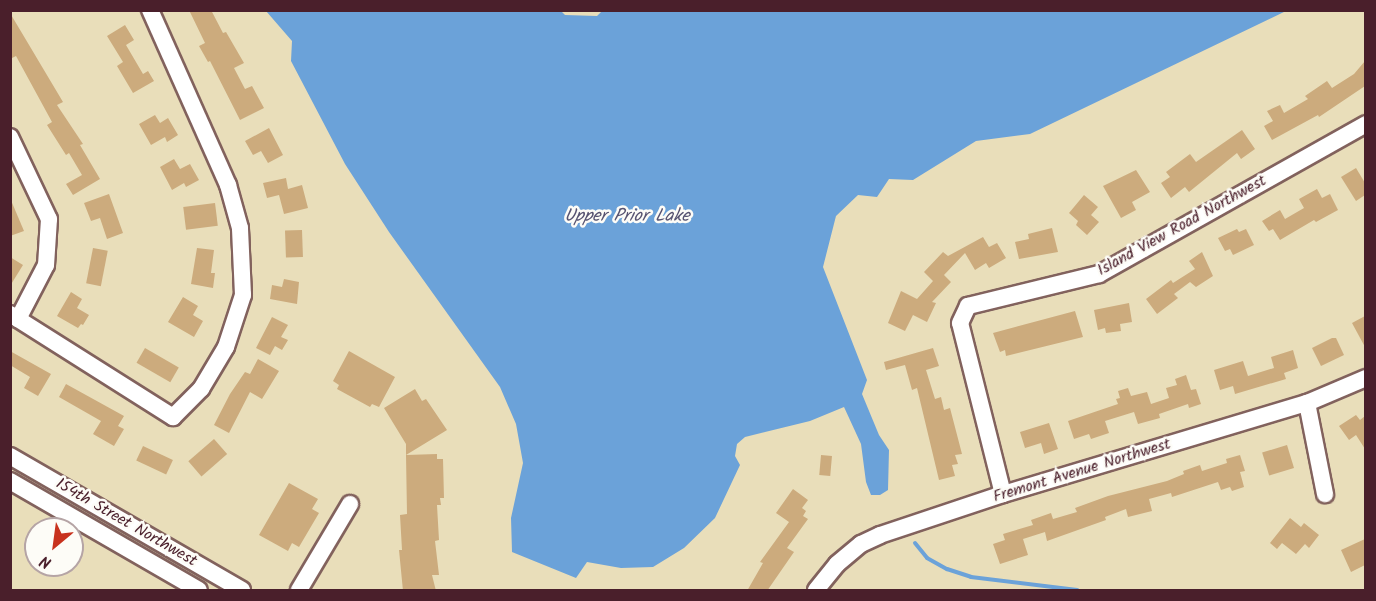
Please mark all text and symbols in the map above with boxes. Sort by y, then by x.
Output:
street label: Island View Road Northwest [1094,171,1270,281]
water label: Upper Prior Lake [564,206,690,228]
street label: Fremont Avenue Northwest [991,435,1173,507]
street label: 154th Street Northwest [52,475,200,571]
north arrow [24,517,84,577]
text: N [36,548,56,575]

